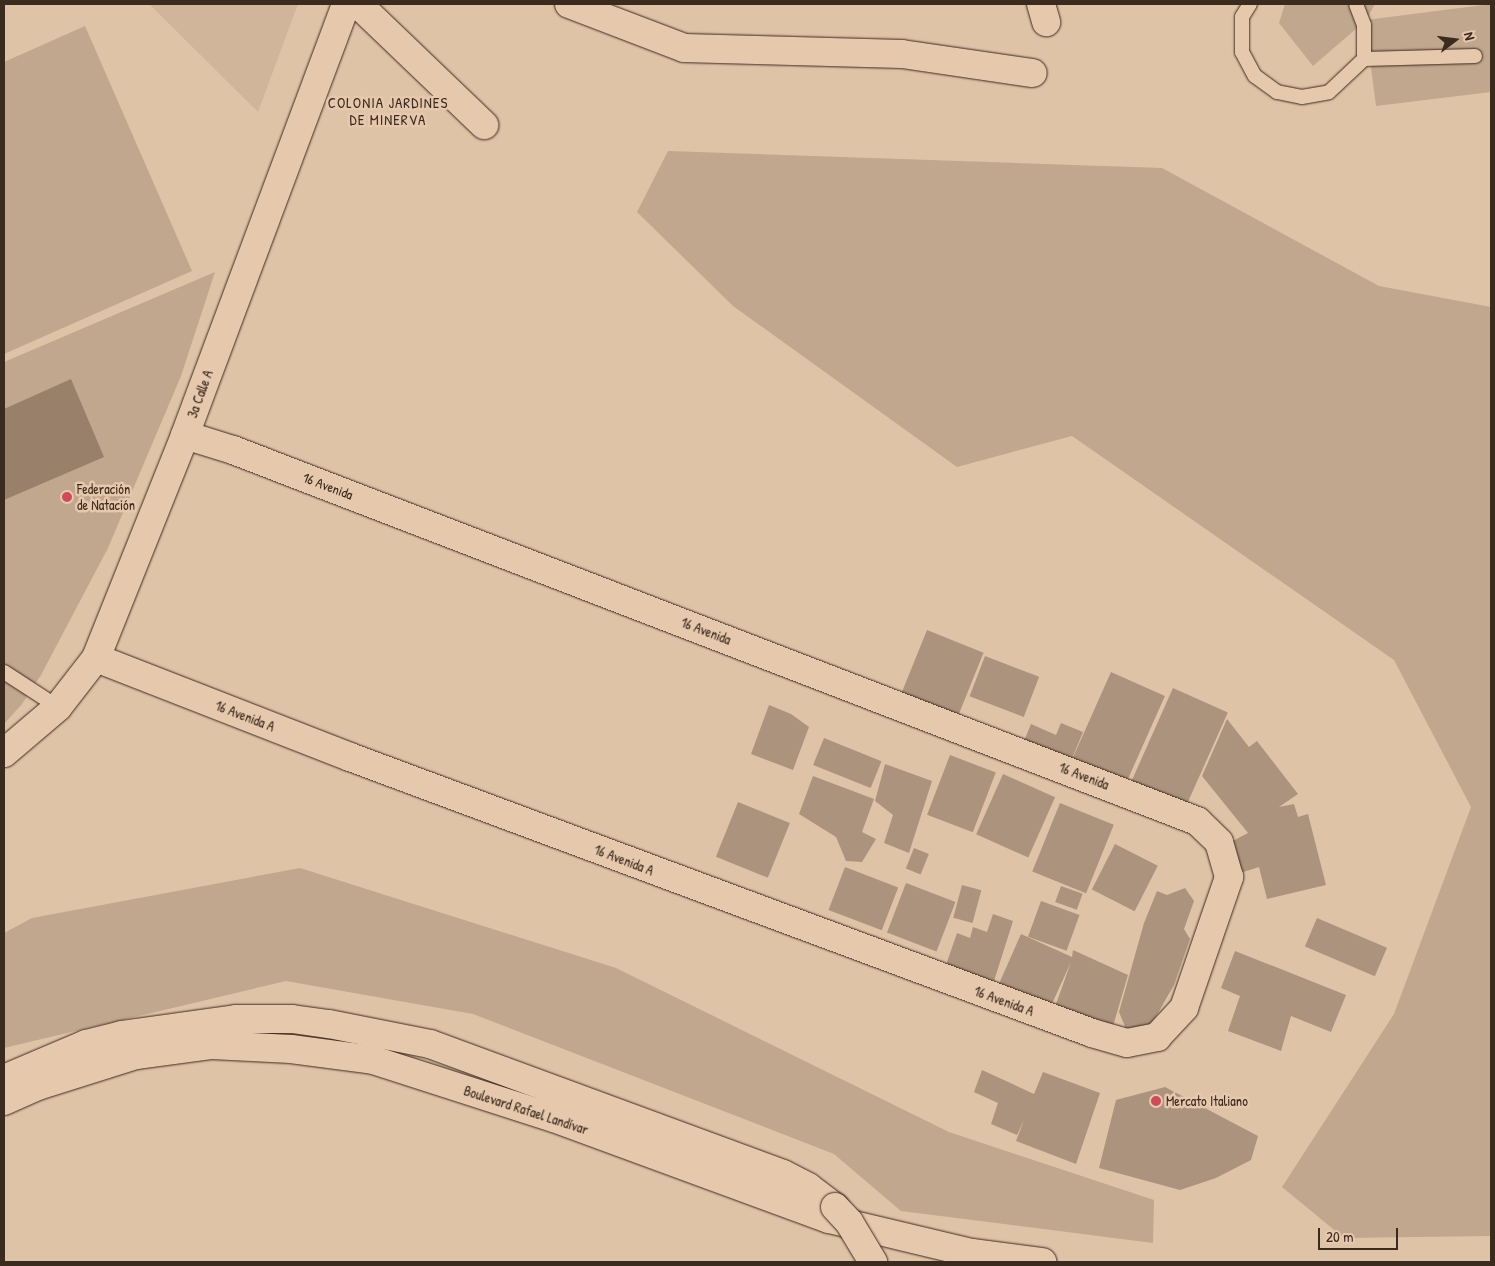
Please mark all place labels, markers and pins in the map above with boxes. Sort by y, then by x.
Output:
place label: Federación de Natación [77,481,135,514]
marker: Federación de Natación [61,491,73,503]
place label: Mercato Italiano [1166,1093,1248,1109]
marker: Mercato Italiano [1150,1095,1162,1107]

